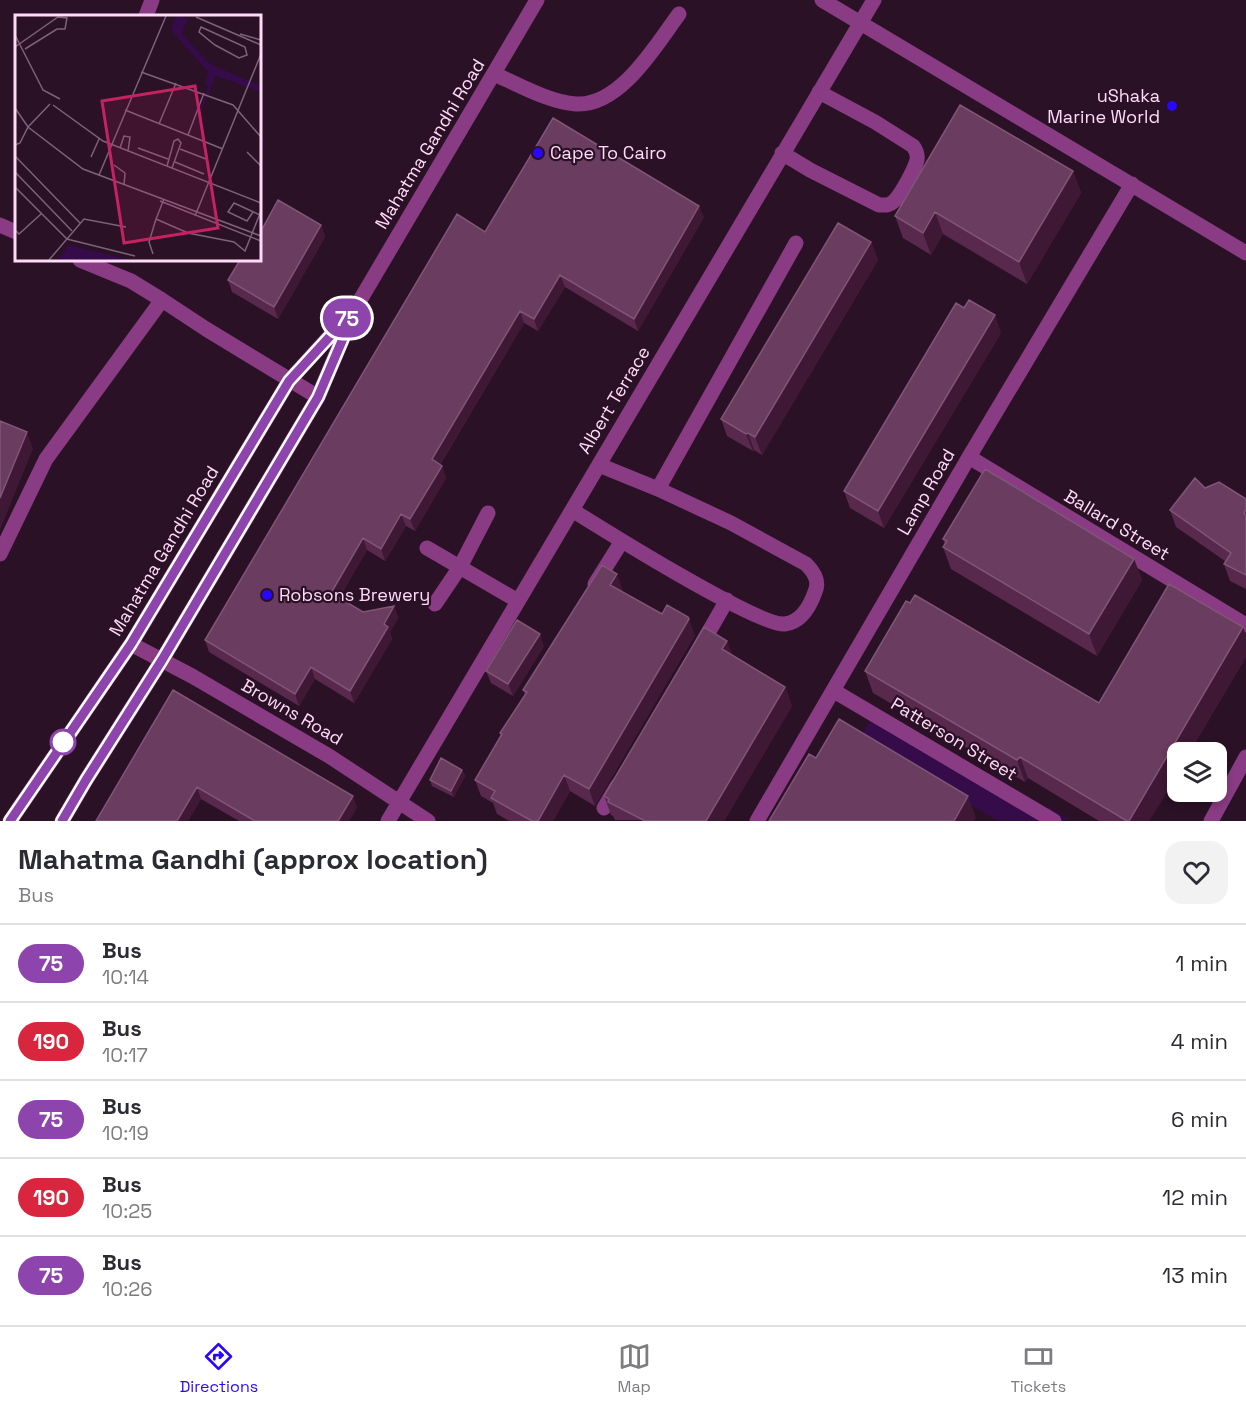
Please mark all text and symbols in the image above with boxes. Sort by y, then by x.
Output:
inset map [15,15,261,261]
street label: Mahatma Gandhi Road [370,54,490,233]
place label: uShaka Marine World [1047,84,1160,128]
marker: uShaka Marine World [1165,99,1179,113]
place label: Cape To Cairo [550,141,667,164]
marker: Cape To Cairo [531,146,545,160]
line badge: 75 [320,298,374,338]
text: 75 [335,305,359,332]
street label: Albert Terrace [572,342,655,458]
street label: Lamp Road [892,444,960,539]
street label: Mahatma Gandhi Road [104,461,224,640]
street label: Ballard Street [1060,484,1174,565]
place label: Robsons Brewery [279,583,430,606]
marker: Robsons Brewery [260,588,274,602]
street label: Browns Road [238,673,347,750]
street label: Patterson Street [887,692,1022,785]
unlabelled marker [50,729,76,755]
map controls [1167,742,1227,802]
button: layers [1167,742,1227,802]
text: Mahatma Gandhi (approx location) [18,841,488,877]
button: heart [1165,841,1228,904]
text: Bus [18,882,54,908]
text: Bus [102,936,142,964]
text: 1 min [1175,949,1228,977]
text: 75 [39,950,63,977]
text: 10:14 [102,964,149,990]
text: Bus [102,1014,142,1042]
text: 4 min [1171,1027,1228,1055]
text: 190 [33,1028,69,1055]
text: 10:17 [102,1042,148,1068]
text: Bus [102,1092,142,1120]
text: 6 min [1171,1105,1228,1133]
text: 75 [39,1106,63,1133]
text: 10:19 [102,1120,149,1146]
text: Bus [102,1170,142,1198]
text: 12 min [1162,1183,1228,1211]
text: 190 [33,1184,69,1211]
text: 10:25 [102,1198,152,1224]
text: Bus [102,1248,142,1276]
text: 13 min [1162,1261,1228,1289]
text: 75 [39,1262,63,1289]
text: 10:26 [102,1276,153,1302]
tab: Directions [180,1340,258,1397]
tab: Map [618,1340,651,1397]
tab: Tickets [1010,1340,1066,1397]

